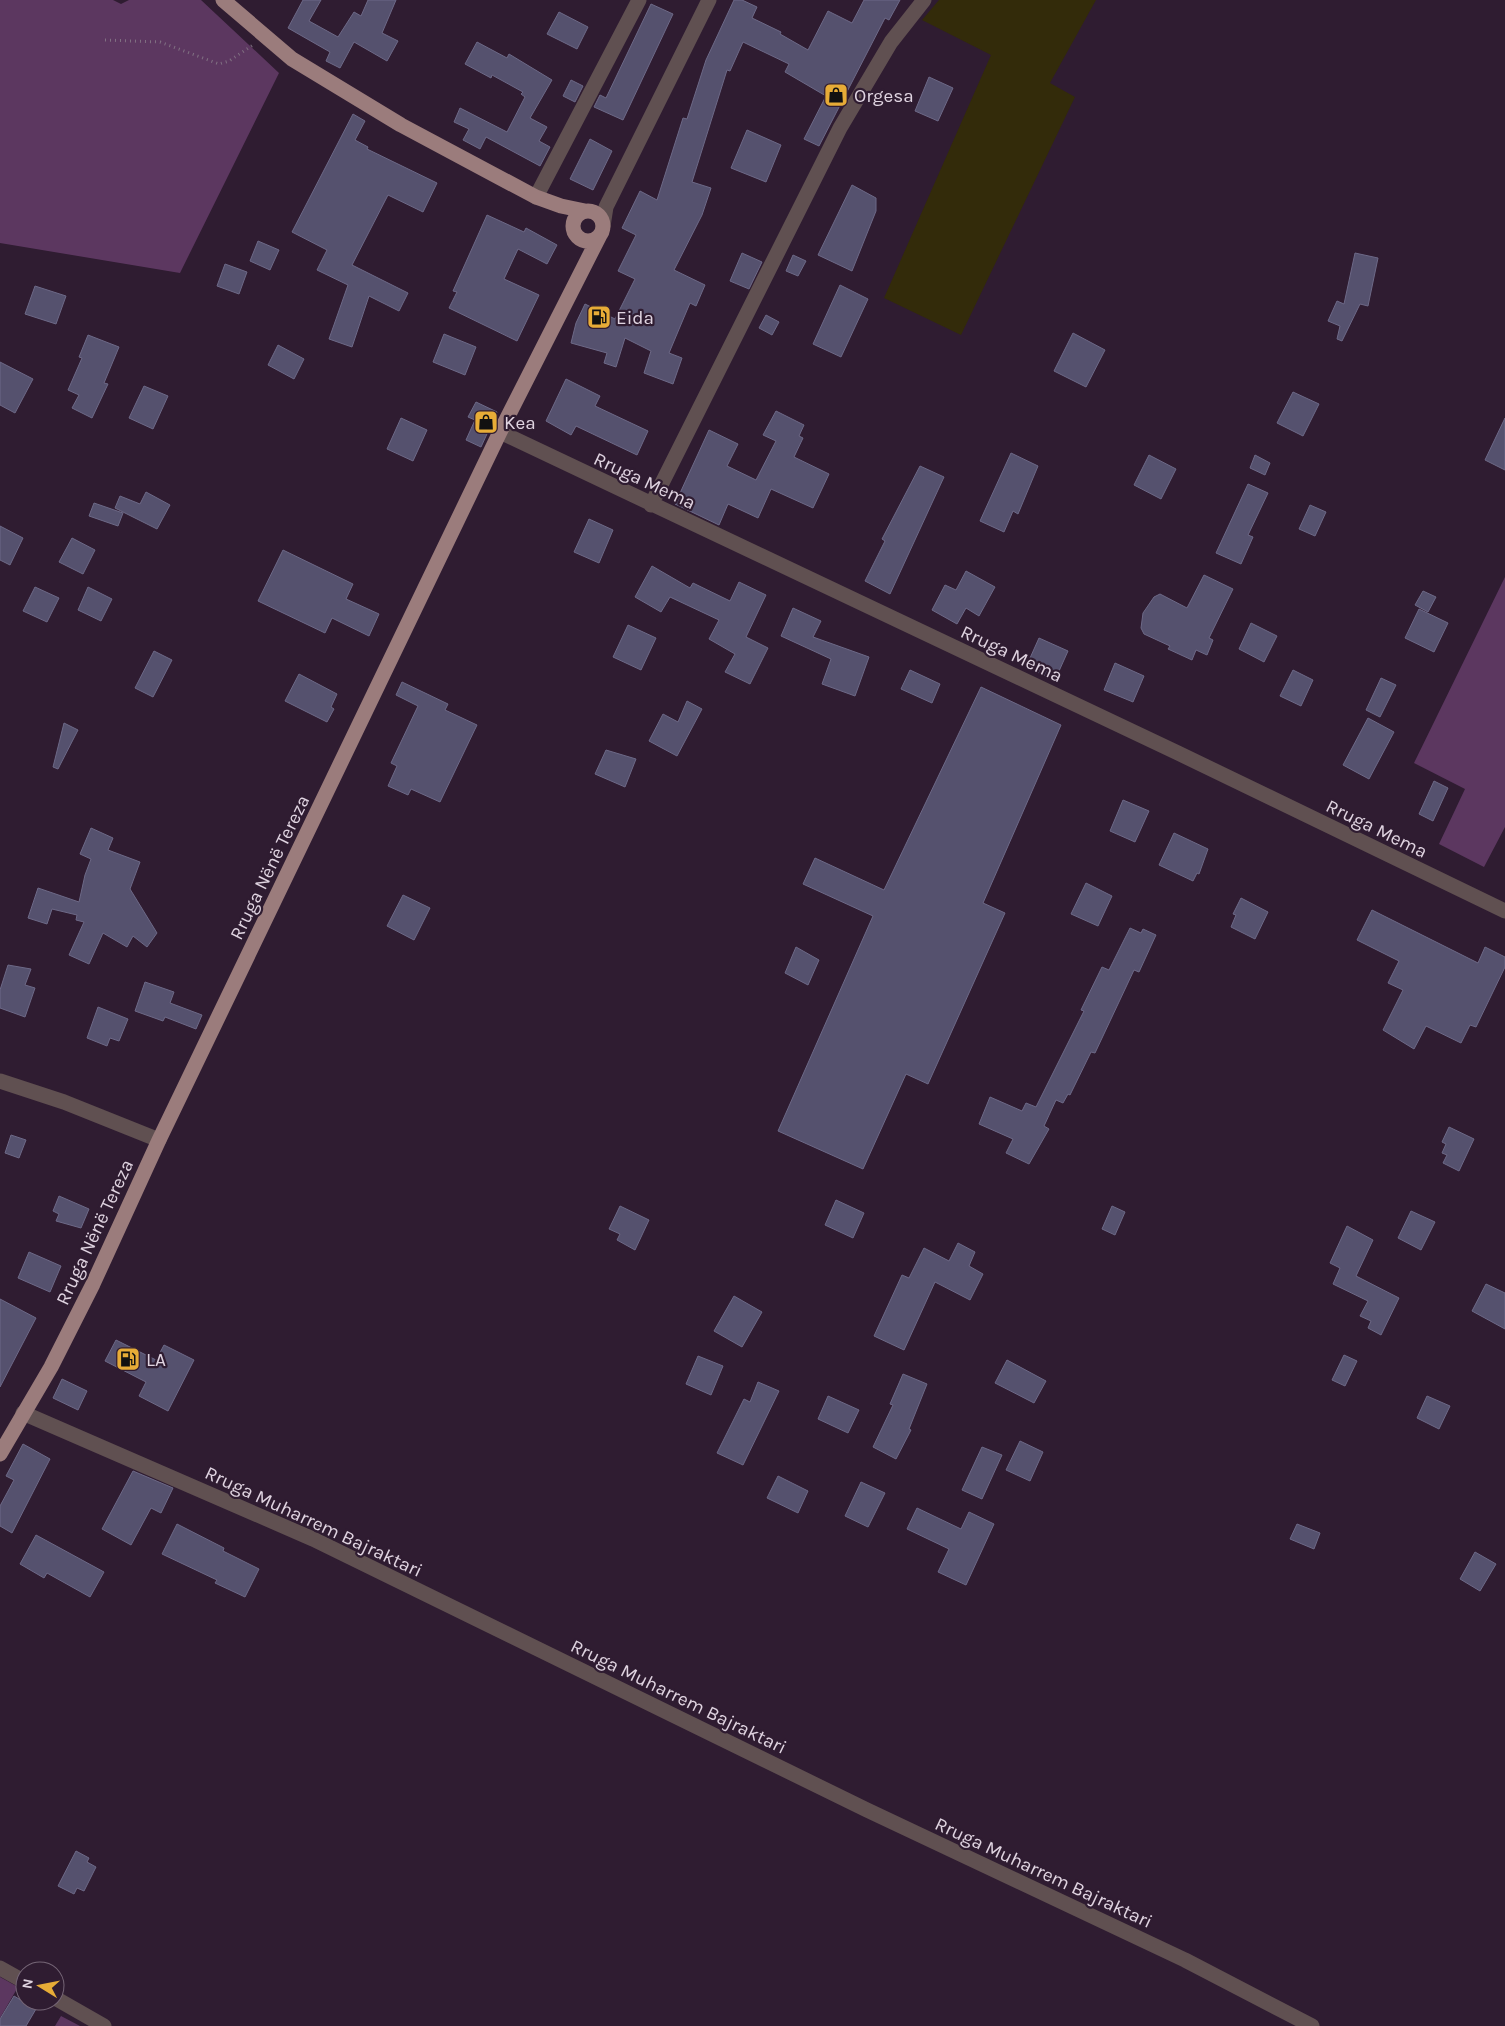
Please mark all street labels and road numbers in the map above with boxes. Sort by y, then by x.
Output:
street label: Rruga Mema [590,448,699,514]
street label: Rruga Mema [957,621,1066,687]
street label: Rruga Nënë Tereza [225,792,314,943]
street label: Rruga Mema [1322,795,1431,863]
street label: Rruga Nënë Tereza [52,1156,138,1309]
street label: Rruga Muharrem Bajraktari [201,1462,426,1582]
street label: Rruga Muharrem Bajraktari [567,1635,790,1759]
street label: Rruga Muharrem Bajraktari [931,1813,1156,1933]

